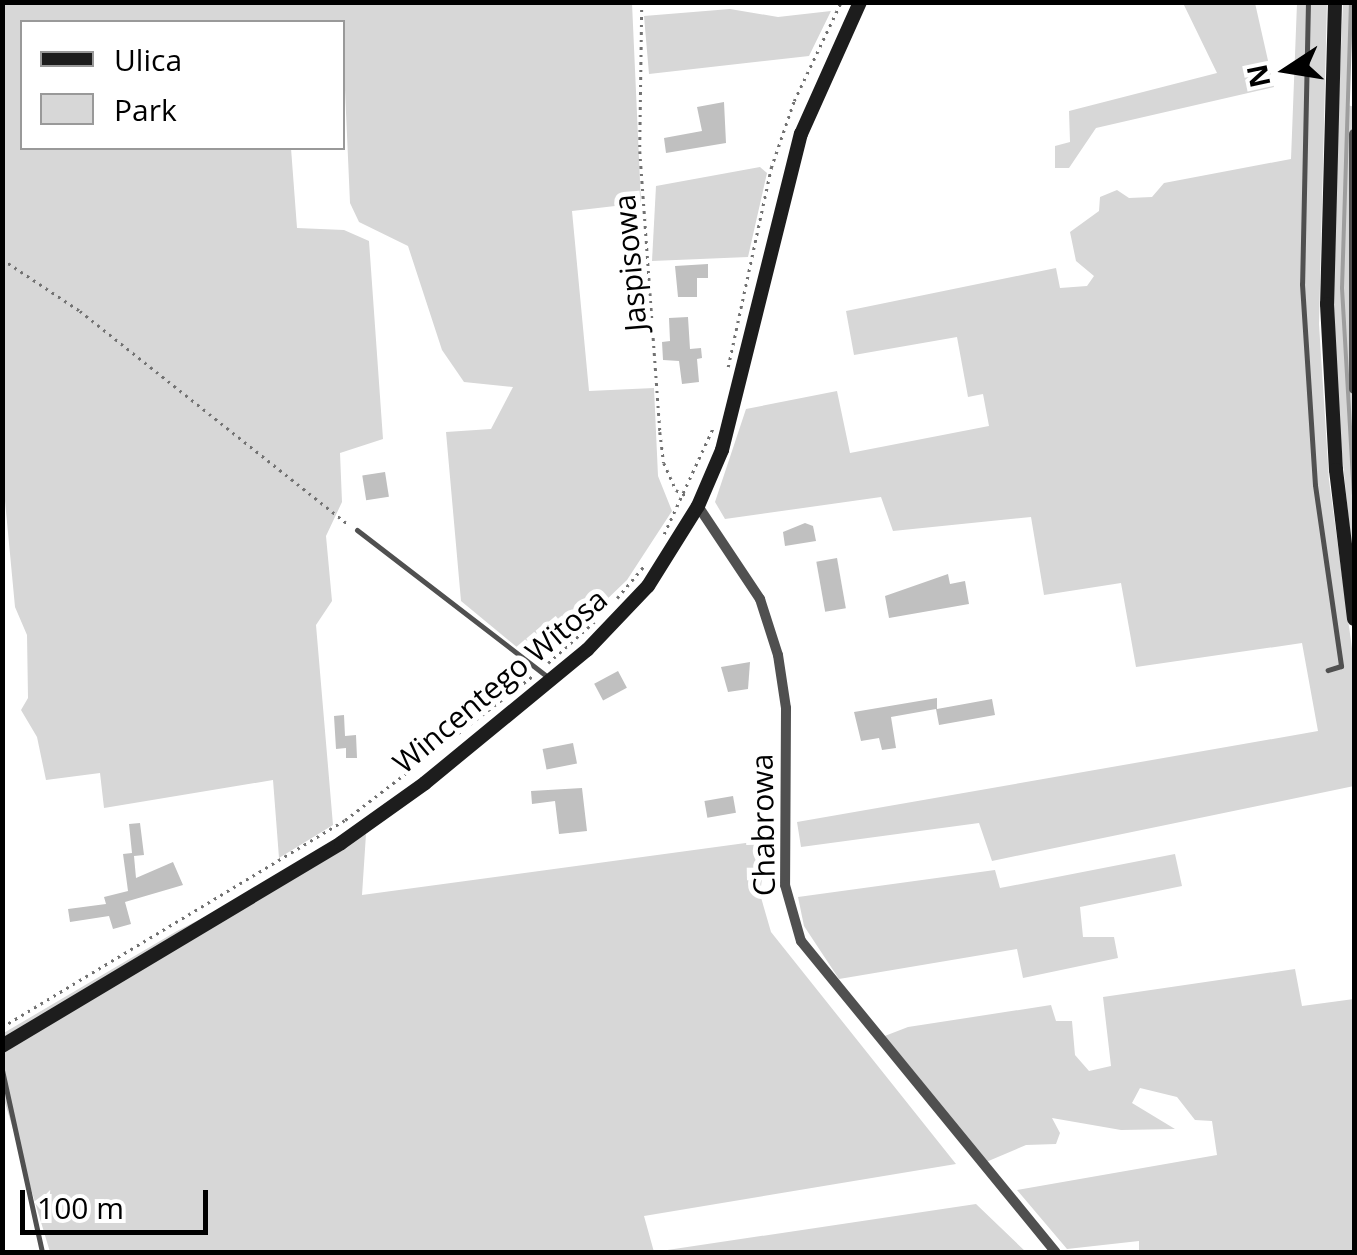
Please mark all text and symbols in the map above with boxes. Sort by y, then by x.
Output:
legend [20,20,345,150]
north arrow [1237,20,1337,120]
text: Ulica [114,39,182,80]
text: N [1237,61,1279,91]
text: Park [114,89,177,130]
street label: Jaspisowa [606,193,654,333]
street label: Wincentego Witosa [386,581,614,781]
street label: Chabrowa [744,753,782,897]
scale bar [25,1170,212,1232]
text: 100 m [37,1187,124,1228]

